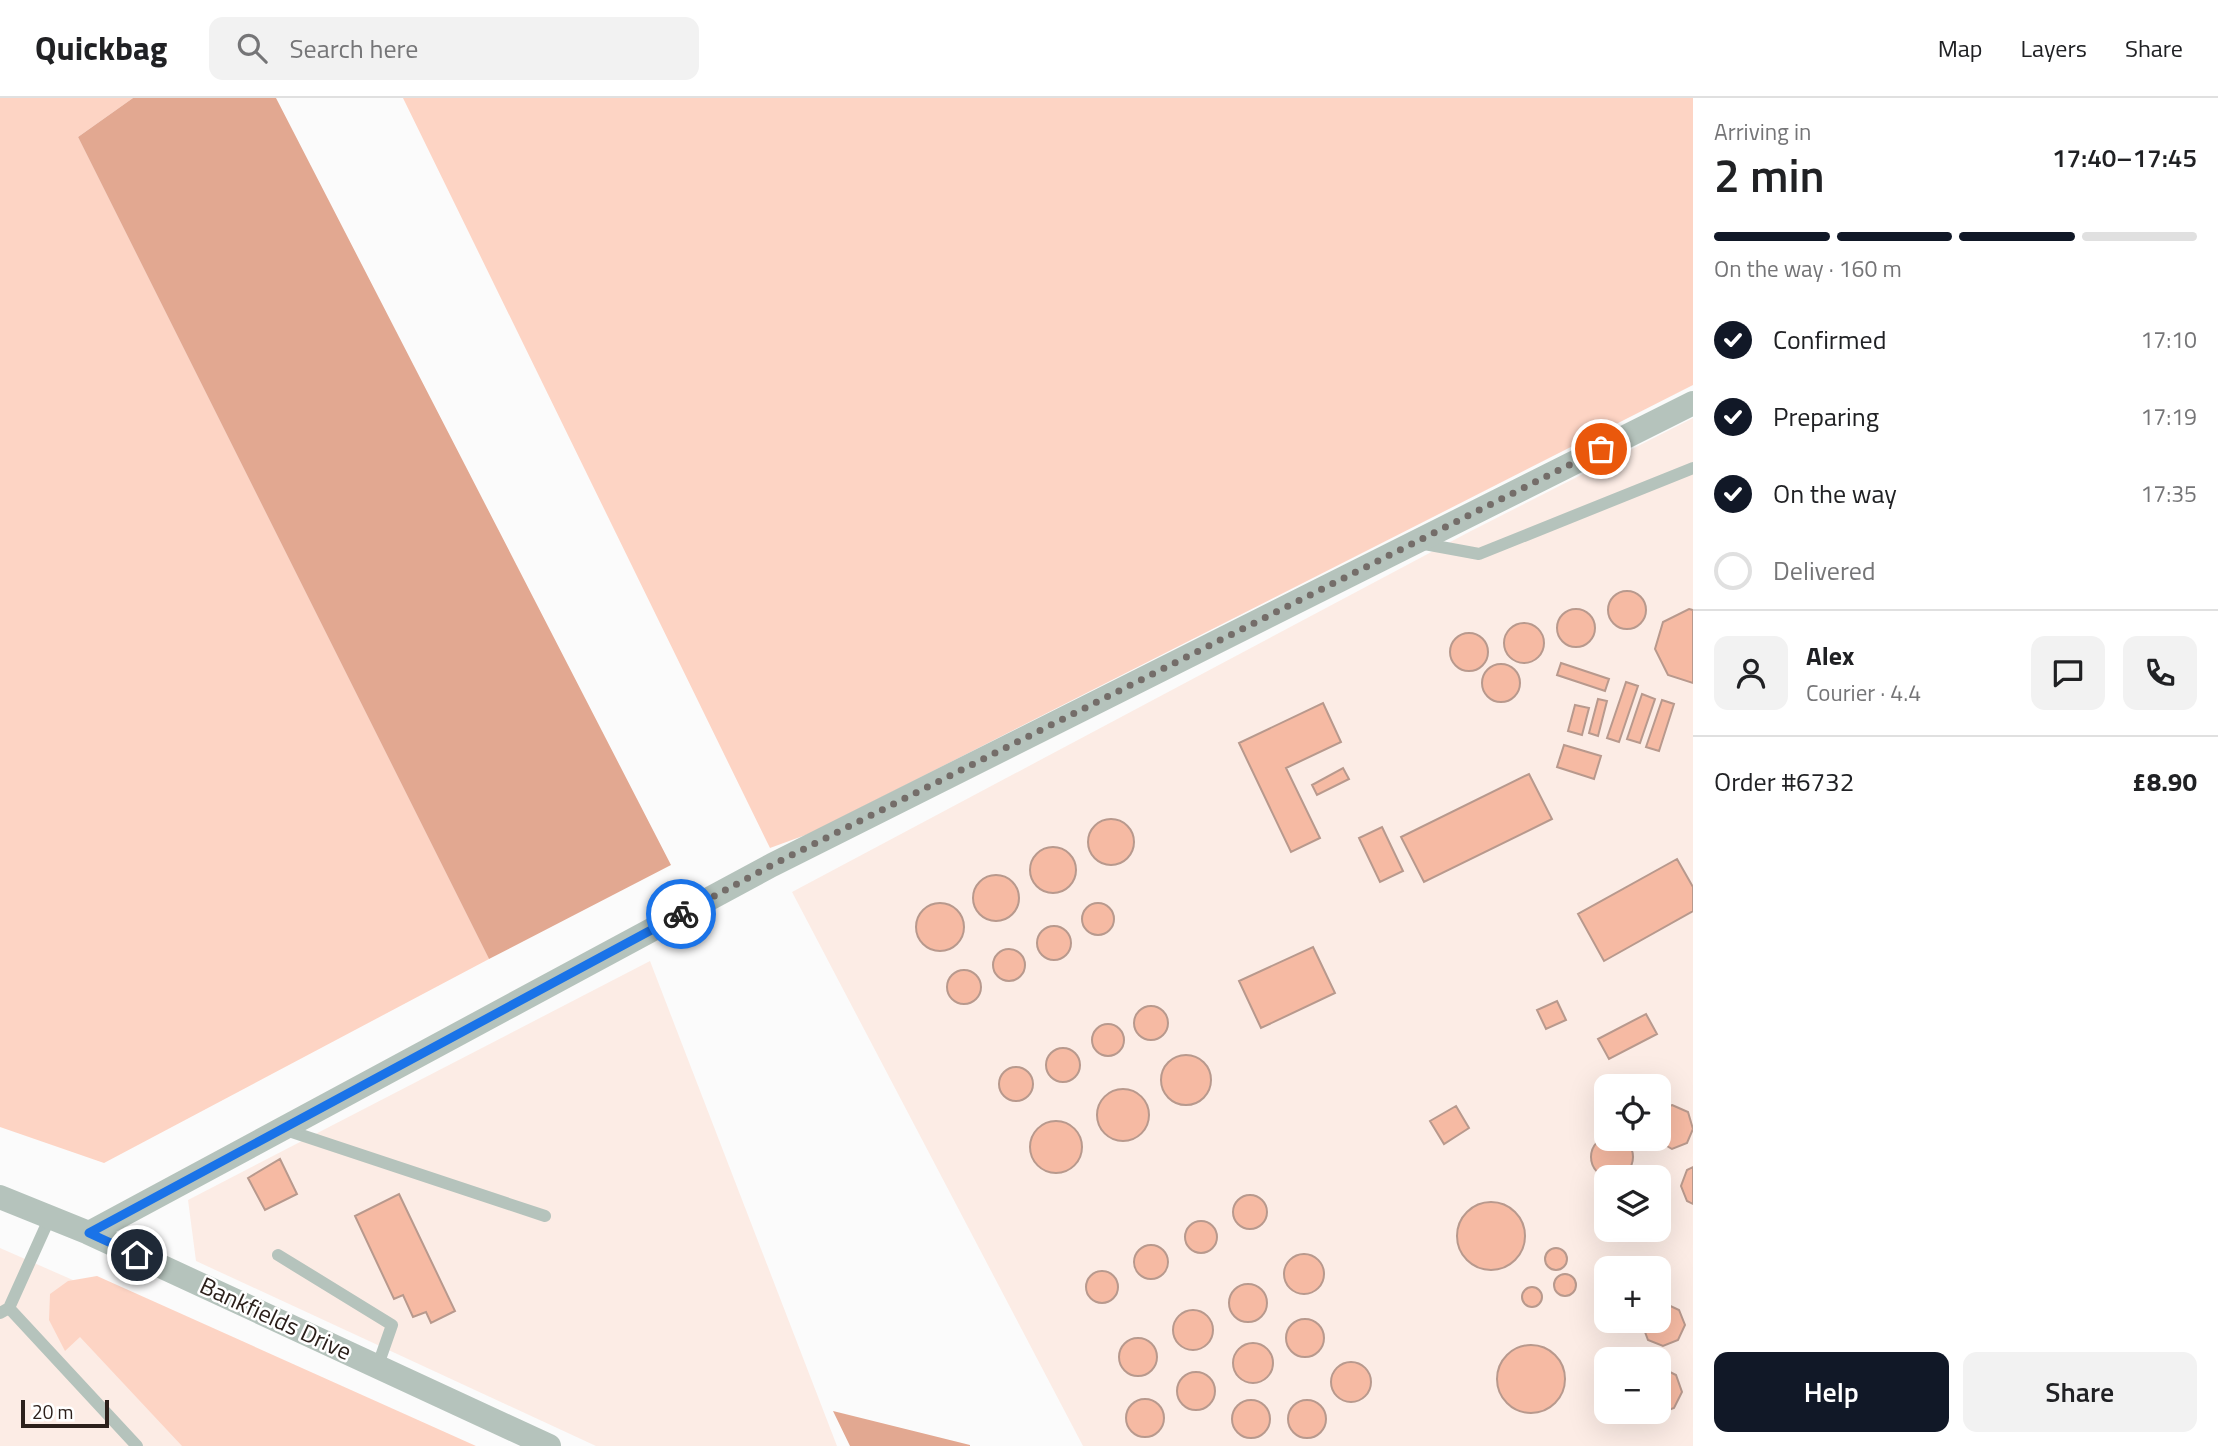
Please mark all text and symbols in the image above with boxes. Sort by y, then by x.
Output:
search box [209,17,699,80]
text: Quickbag [35,23,167,73]
icon: search [233,29,271,67]
text: Search here [289,29,418,68]
text: Map [1938,30,1983,66]
text: Layers [2021,30,2087,66]
text: Share [2125,30,2183,66]
text: Arriving in [1714,114,1811,149]
text: 17:40–17:45 [2052,138,2197,177]
text: 2 min [1714,140,1825,210]
text: On the way · 160 m [1714,251,1902,286]
text: Confirmed [1773,320,1887,359]
icon: check [1714,321,1752,359]
text: 17:10 [2140,322,2197,357]
text: Preparing [1773,397,1879,436]
icon: check [1714,398,1752,436]
text: 17:19 [2140,399,2197,434]
pin [1571,419,1631,479]
icon: bag [1582,430,1620,468]
text: On the way [1773,474,1897,513]
icon: check [1714,475,1752,513]
text: 17:35 [2140,476,2197,511]
text: Delivered [1773,551,1876,590]
button: person [1714,636,1788,710]
text: Alex [1806,636,1854,675]
button: chat [2031,636,2105,710]
button: phone [2123,636,2197,710]
text: Courier · 4.4 [1806,675,1921,710]
text: Order #6732 [1714,762,1854,801]
text: £8.90 [2132,762,2197,801]
courier [646,879,716,949]
icon: bike [662,895,700,933]
map controls [1594,1074,1671,1424]
button: locate [1594,1074,1671,1151]
button: layers [1594,1165,1671,1242]
pin [107,1225,167,1285]
icon: home [118,1236,156,1274]
button: + [1594,1256,1671,1333]
street label: Bankfields Drive [194,1267,358,1369]
button: − [1594,1347,1671,1424]
button: Help [1714,1352,1949,1432]
button: Share [1963,1352,2197,1432]
scale bar [21,1397,108,1429]
text: 20 m [32,1397,73,1426]

